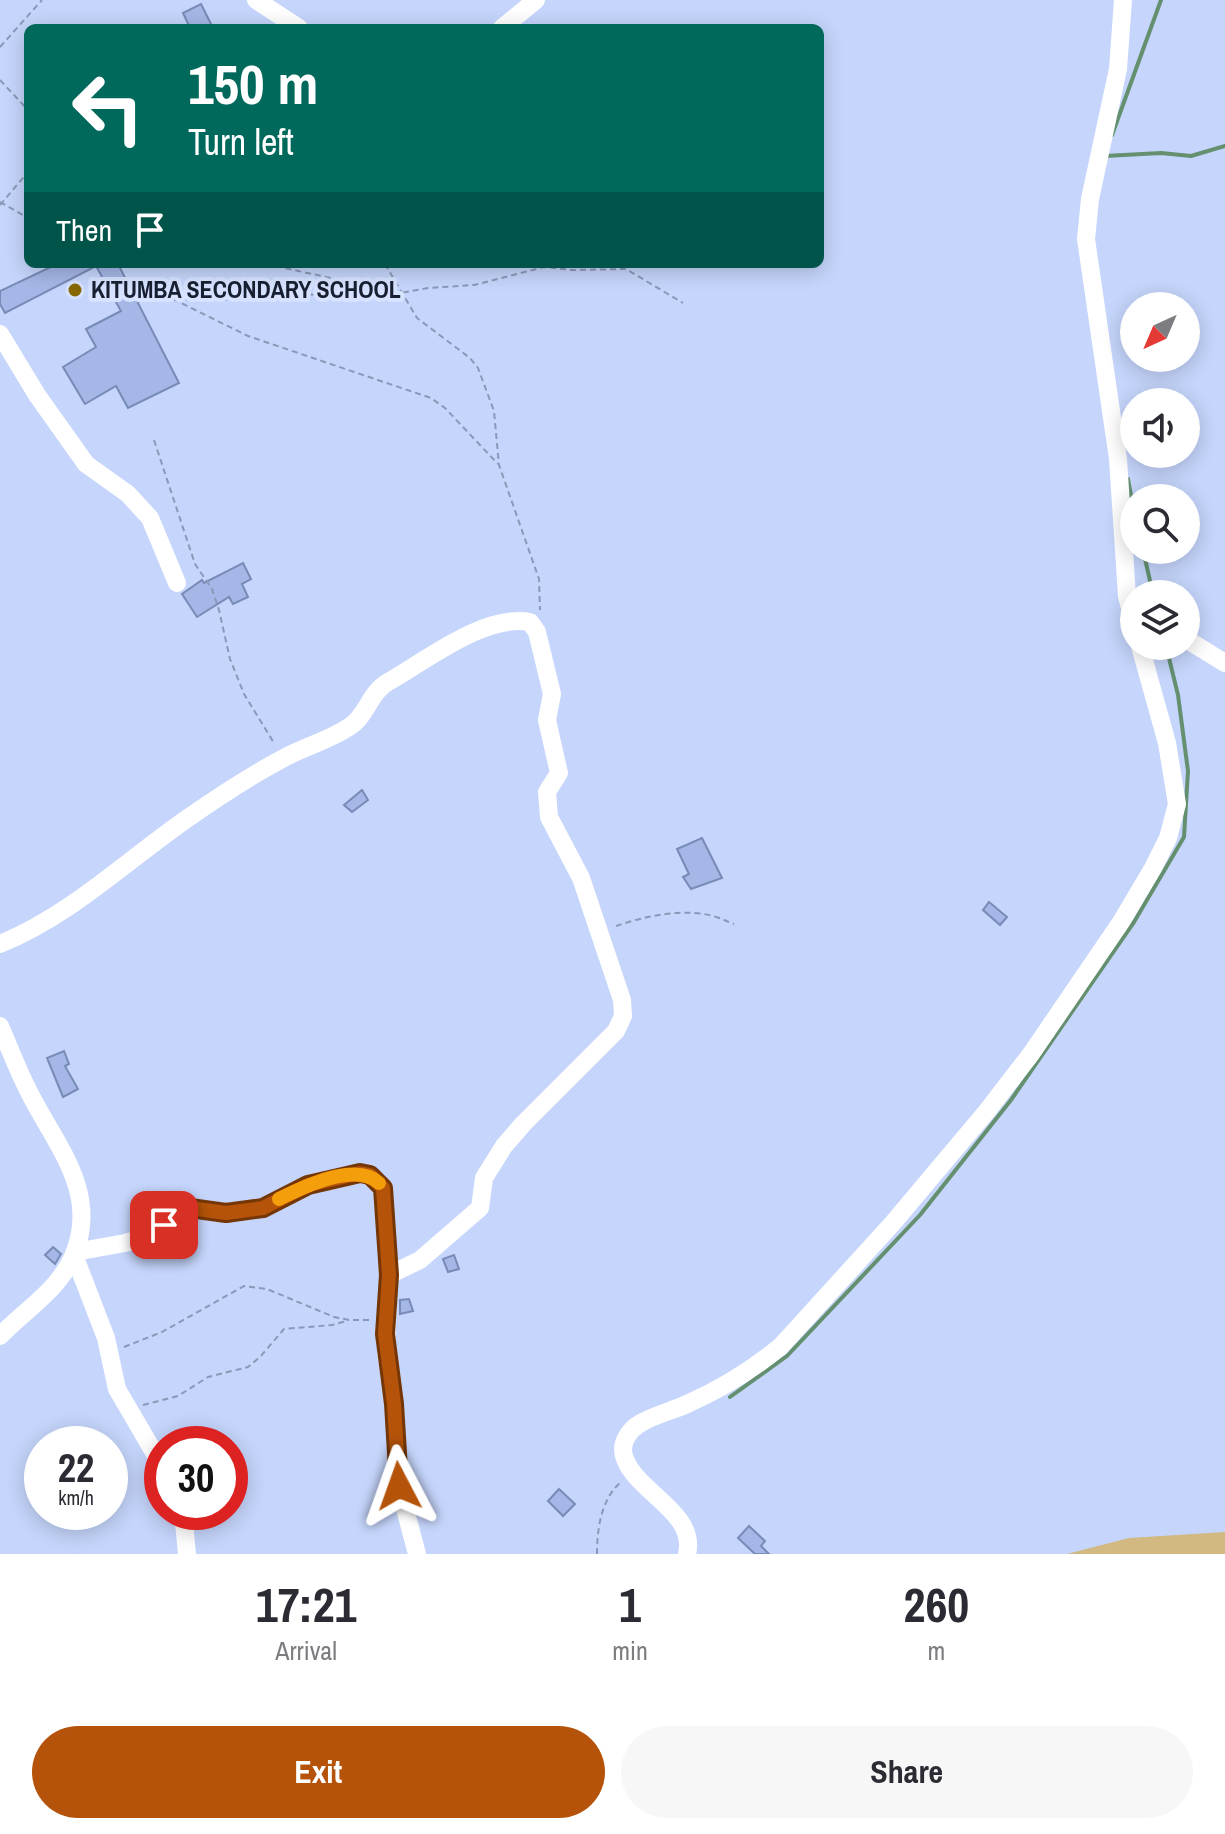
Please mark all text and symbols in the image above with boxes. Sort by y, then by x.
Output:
text: 150 m [188,46,318,121]
icon: left [56,56,160,160]
text: Turn left [188,118,294,166]
icon: arrive [128,208,172,252]
text: Then [56,210,112,250]
place label: KITUMBA SECONDARY SCHOOL [91,273,401,305]
marker: KITUMBA SECONDARY SCHOOL [66,281,84,299]
north arrow [1120,292,1200,372]
map controls [1120,292,1200,660]
button: sound [1120,388,1200,468]
button: search [1120,484,1200,564]
button: layers [1120,580,1200,660]
pin [130,1191,198,1259]
icon: arrive [142,1203,186,1247]
speed limit sign: 30 [144,1426,248,1530]
text: 22 [58,1441,94,1494]
position arrow [357,1444,441,1528]
text: km/h [58,1484,94,1511]
text: 17:21 [256,1572,356,1637]
text: 1 [619,1572,641,1637]
text: 260 [904,1572,969,1637]
text: Arrival [275,1633,337,1668]
text: min [612,1633,648,1668]
text: m [928,1633,945,1668]
button: Exit [32,1726,605,1818]
button: Share [621,1726,1193,1818]

